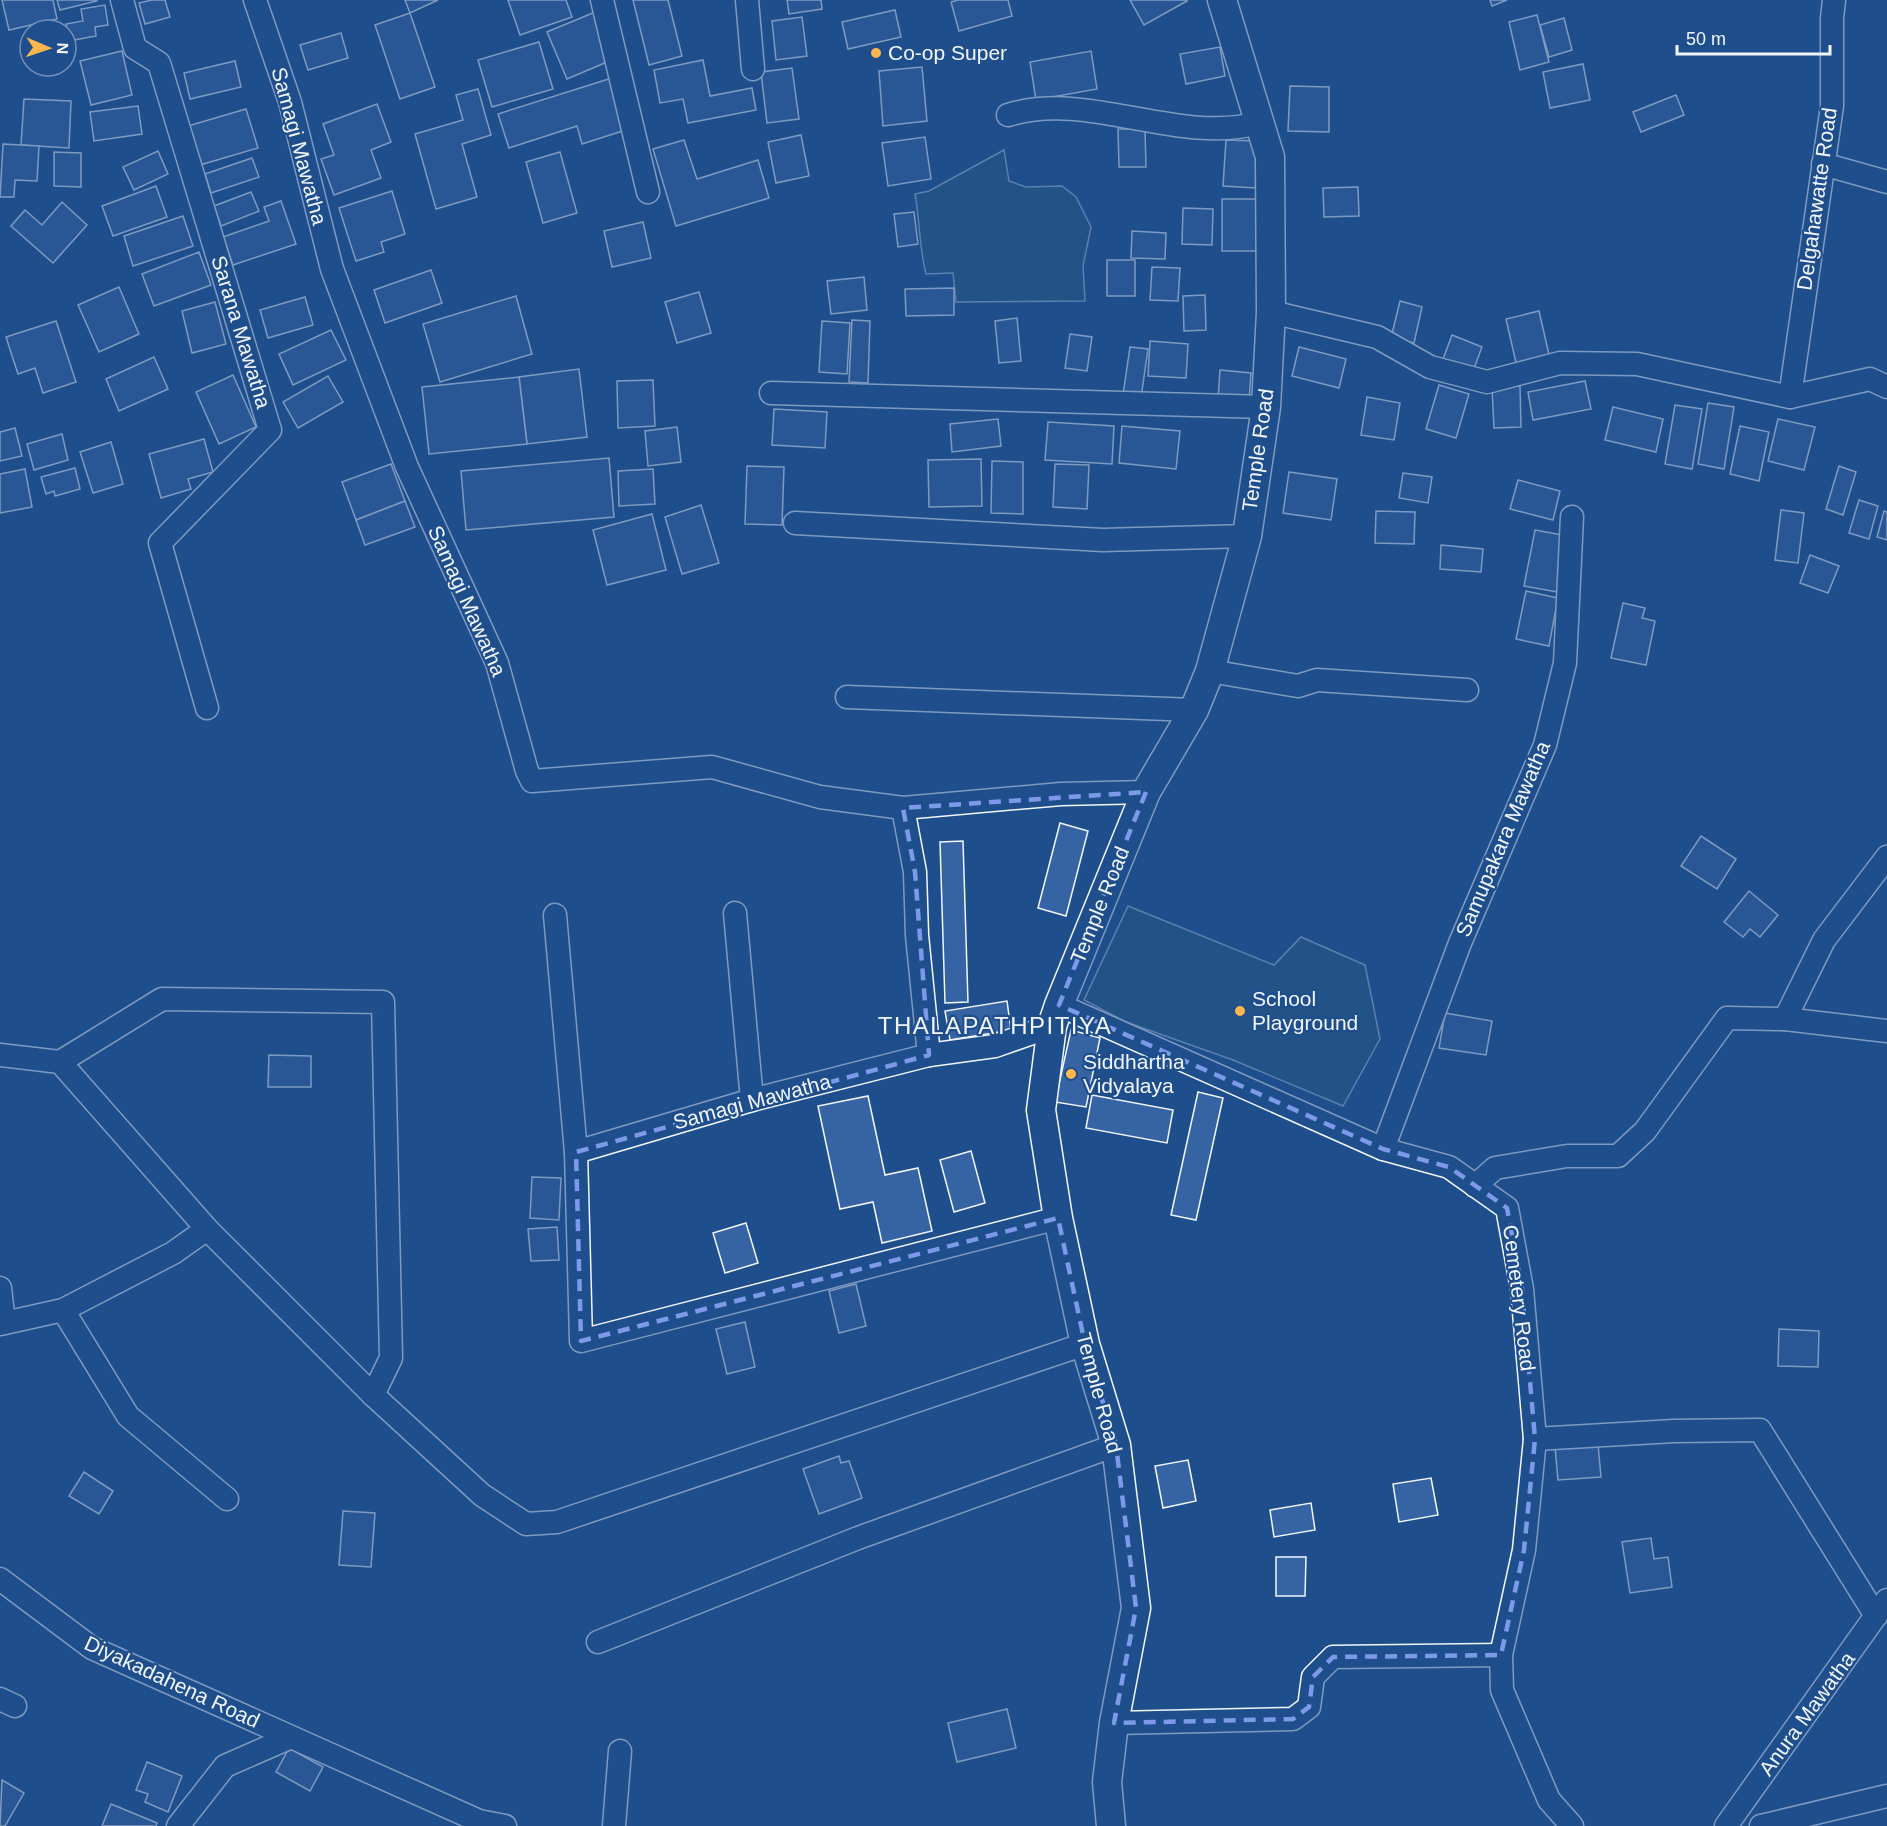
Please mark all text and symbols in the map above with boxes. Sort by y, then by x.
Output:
north arrow [18,18,78,78]
scale bar [1677,18,1830,56]
text: 50 m [1686,29,1726,49]
place label: Co-op Super [888,41,1007,64]
text: N [54,42,71,55]
marker: Co-op Super [869,46,883,60]
street label: Samagi Mawatha [267,65,332,228]
street label: Delgahawatte Road [1792,106,1841,292]
street label: Sarana Mawatha [207,253,276,411]
street label: Temple Road [1238,387,1278,513]
street label: Samagi Mawatha [424,522,511,680]
street label: Samupakara Mawatha [1451,737,1554,940]
street label: Temple Road [1066,843,1133,966]
place label: School Playground [1252,987,1358,1034]
marker: School Playground [1233,1004,1247,1018]
district label: THALAPATHPITIYA [878,1012,1112,1039]
place label: Siddhartha Vidyalaya [1083,1050,1185,1097]
marker: Siddhartha Vidyalaya [1064,1067,1078,1081]
street label: Samagi Mawatha [671,1069,834,1134]
street label: Cemetery Road [1499,1224,1540,1372]
street label: Temple Road [1072,1330,1127,1456]
street label: Diyakadahena Road [81,1631,263,1732]
street label: Anura Mawatha [1754,1647,1859,1780]

